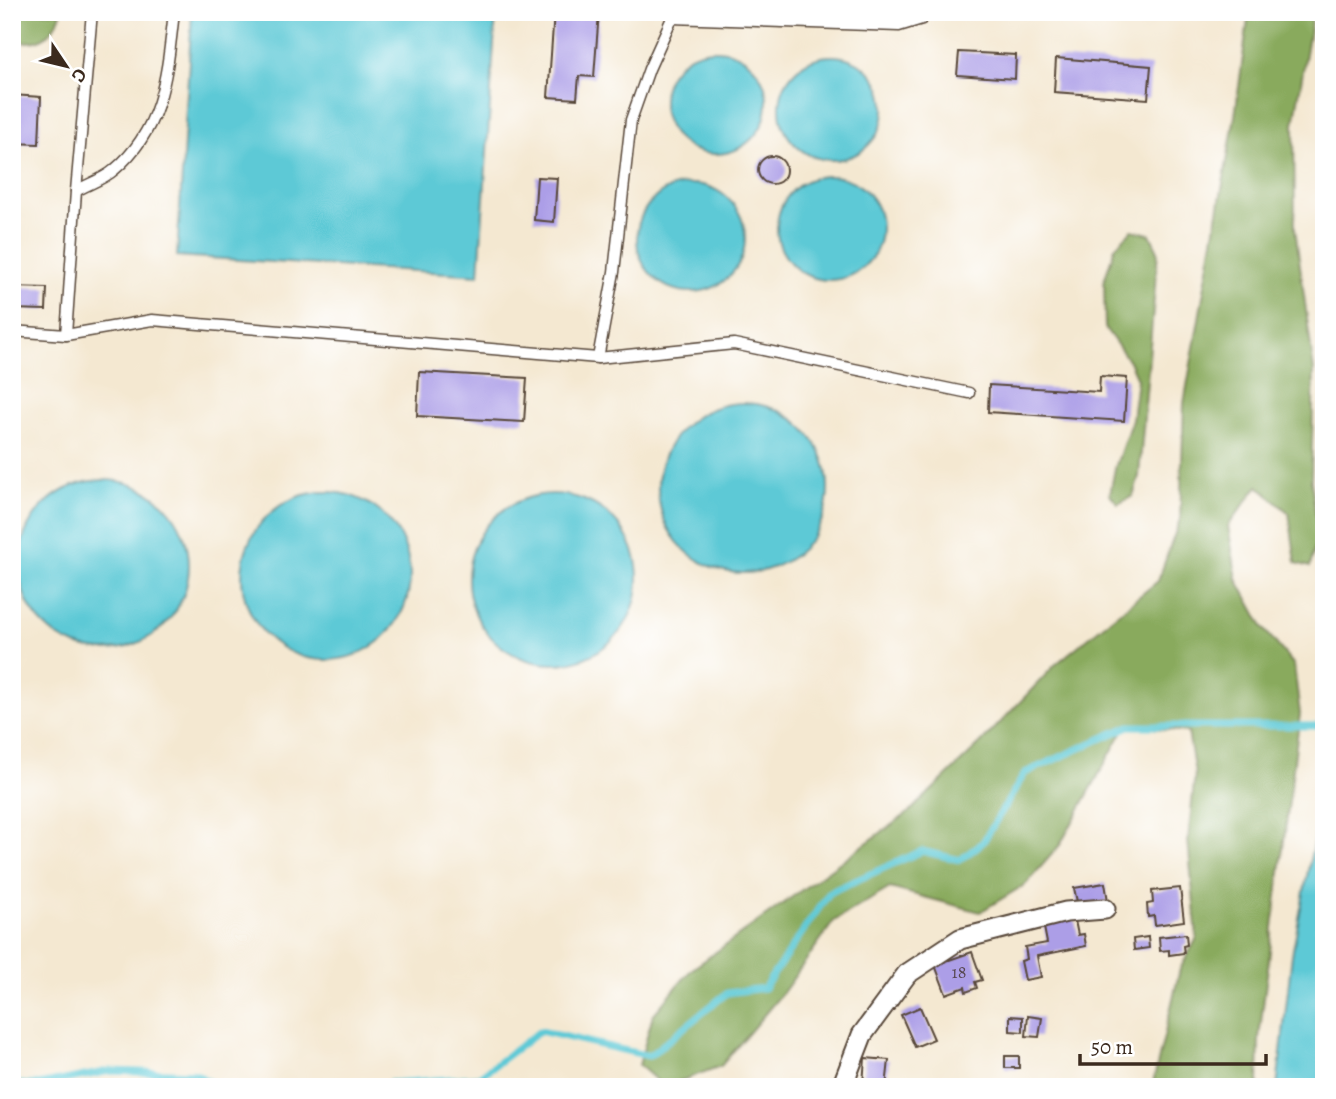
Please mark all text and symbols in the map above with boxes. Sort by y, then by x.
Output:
north arrow [32,32,102,102]
text: С [65,63,93,87]
house number: 18 [952,960,966,984]
scale bar [1080,1022,1266,1066]
text: 50 m [1091,1033,1133,1061]

